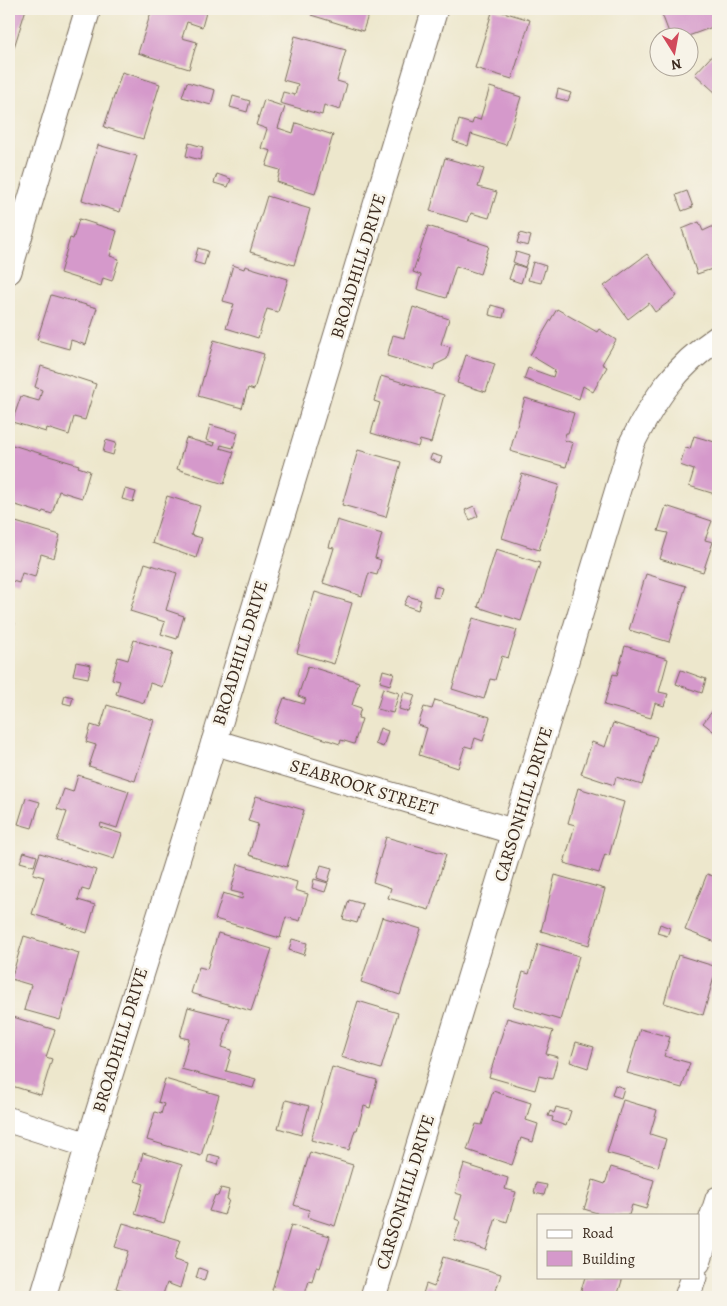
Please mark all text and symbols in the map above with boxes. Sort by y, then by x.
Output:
north arrow [650,28,700,78]
text: N [670,54,683,75]
street label: BROADHILL DRIVE [325,191,391,341]
street label: BROADHILL DRIVE [207,578,273,728]
street label: CARSONHILL DRIVE [488,724,558,884]
street label: SEABROOK STREET [287,753,441,821]
street label: BROADHILL DRIVE [87,965,153,1115]
street label: CARSONHILL DRIVE [370,1112,440,1272]
legend [537,1214,700,1278]
text: Road [582,1223,614,1243]
text: Building [582,1249,635,1269]

